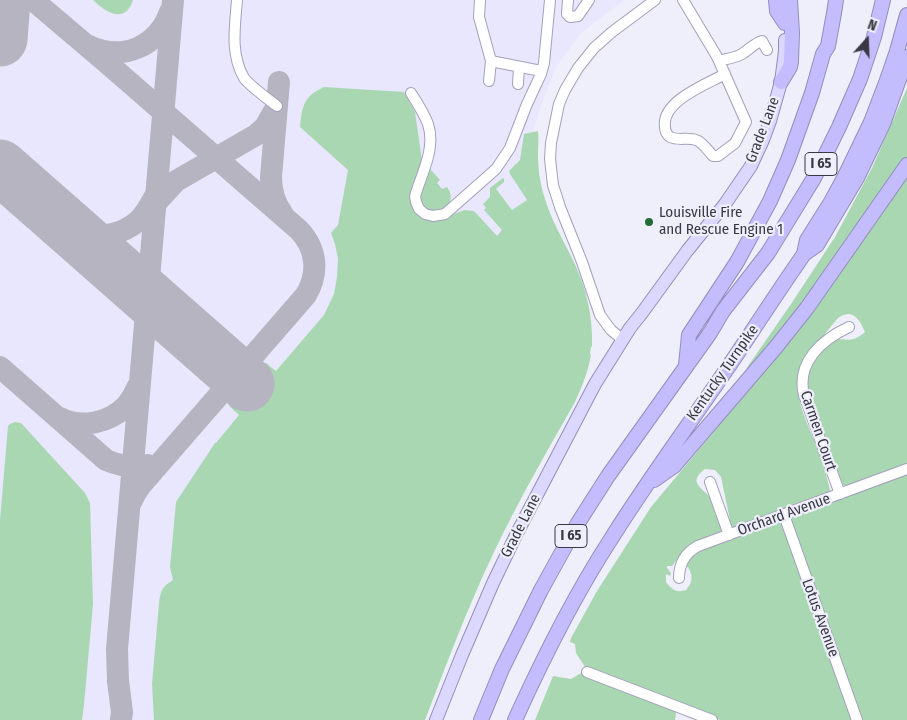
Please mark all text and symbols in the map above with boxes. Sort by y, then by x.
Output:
north arrow [842,15,892,65]
text: N [865,16,879,35]
street label: Grade Lane [742,95,784,165]
road number: I 65 [805,152,837,175]
place label: Louisville Fire and Rescue Engine 1 [659,204,783,239]
marker: Louisville Fire and Rescue Engine 1 [643,216,655,228]
street label: Kentucky Turnpike [683,322,763,424]
street label: Carmen Court [796,389,840,473]
street label: Orchard Avenue [735,490,833,540]
street label: Grade Lane [497,491,545,561]
road number: I 65 [555,524,587,548]
street label: Lotus Avenue [798,576,842,660]

